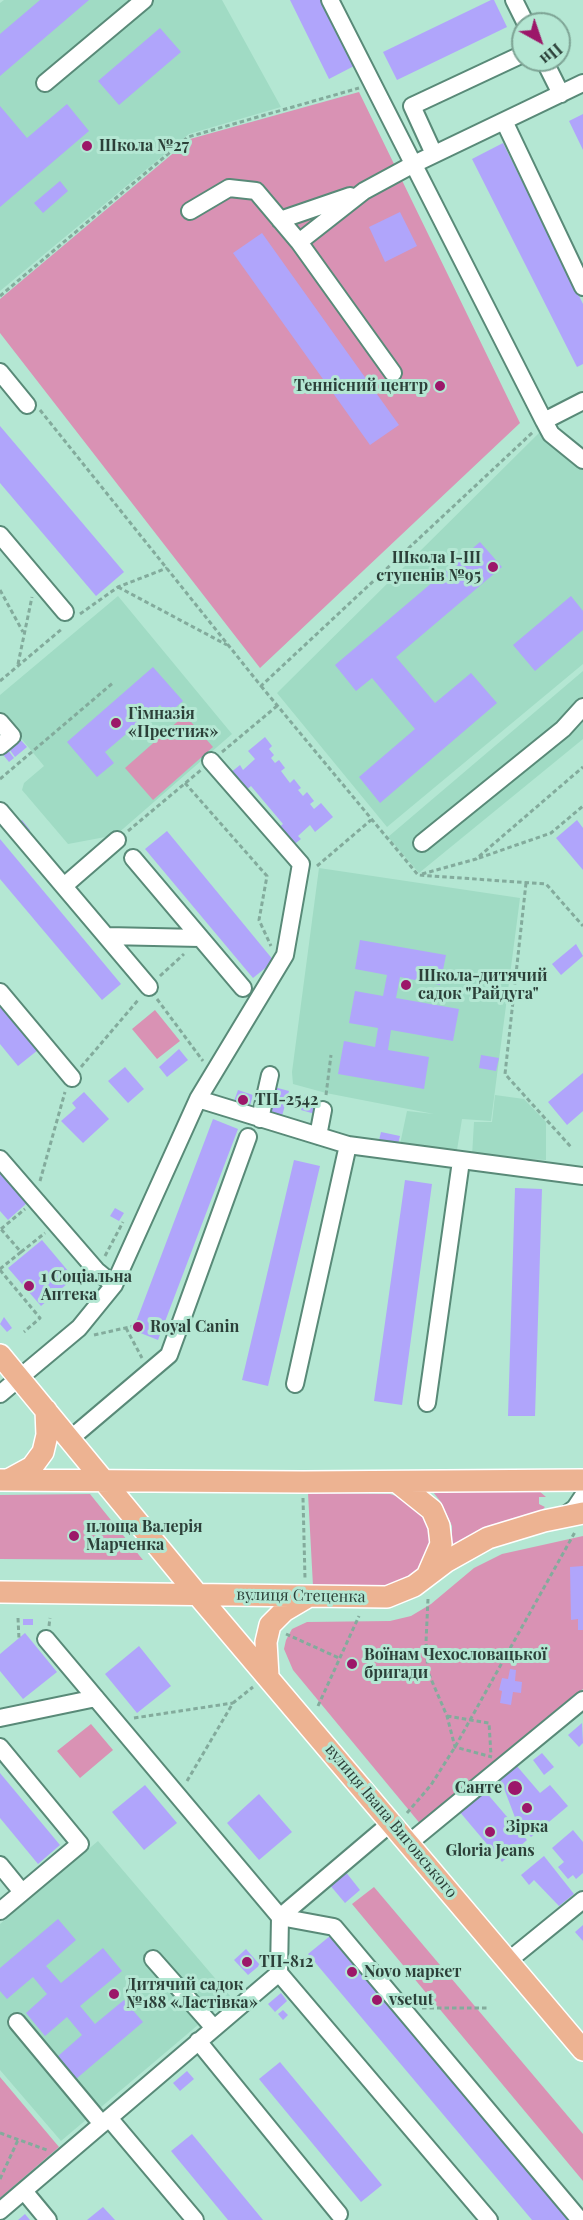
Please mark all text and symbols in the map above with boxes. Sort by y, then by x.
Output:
north arrow [511,12,571,72]
text: Пн [536,39,567,70]
place label: Школа №27 [99,136,189,156]
marker: Школа №27 [80,139,94,153]
place label: Теннісний центр [294,376,428,396]
marker: Теннісний центр [433,379,447,393]
place label: Школа І-ІІІ ступенів №95 [376,548,481,586]
marker: Школа І-ІІІ ступенів №95 [486,560,500,574]
place label: Гімназія «Престиж» [128,704,218,742]
marker: Гімназія «Престиж» [109,716,123,730]
place label: Школа-дитячий садок "Райдуга" [418,966,548,1004]
marker: Школа-дитячий садок "Райдуга" [399,978,413,992]
place label: ТП-2542 [255,1090,318,1110]
marker: ТП-2542 [236,1093,250,1107]
place label: 1 Соціальна Аптека [41,1267,132,1305]
marker: 1 Соціальна Аптека [22,1279,36,1293]
place label: Royal Canin [150,1317,239,1337]
marker: Royal Canin [131,1320,145,1334]
place label: площа Валерія Марченка [86,1517,203,1555]
marker: площа Валерія Марченка [67,1529,81,1543]
street label: вулиця Стеценка [236,1585,366,1607]
place label: Воїнам Чехословацької бригади [364,1645,547,1683]
marker: Воїнам Чехословацької бригади [345,1657,359,1671]
street label: вулиця Івана Виговського [321,1740,461,1902]
place label: Санте [455,1778,502,1798]
marker: Санте [506,1779,524,1797]
marker: Зірка [520,1801,534,1815]
place label: Зірка [506,1817,548,1837]
marker: Gloria Jeans [483,1825,497,1839]
place label: Gloria Jeans [445,1841,535,1861]
place label: ТП-812 [259,1952,313,1972]
marker: ТП-812 [240,1955,254,1969]
place label: Novo маркет [364,1962,462,1982]
marker: Novo маркет [345,1965,359,1979]
place label: Дитячий садок №188 «Ластівка» [126,1975,258,2013]
marker: Дитячий садок №188 «Ластівка» [107,1987,121,2001]
place label: vsetut [389,1990,433,2010]
marker: vsetut [370,1993,384,2007]

